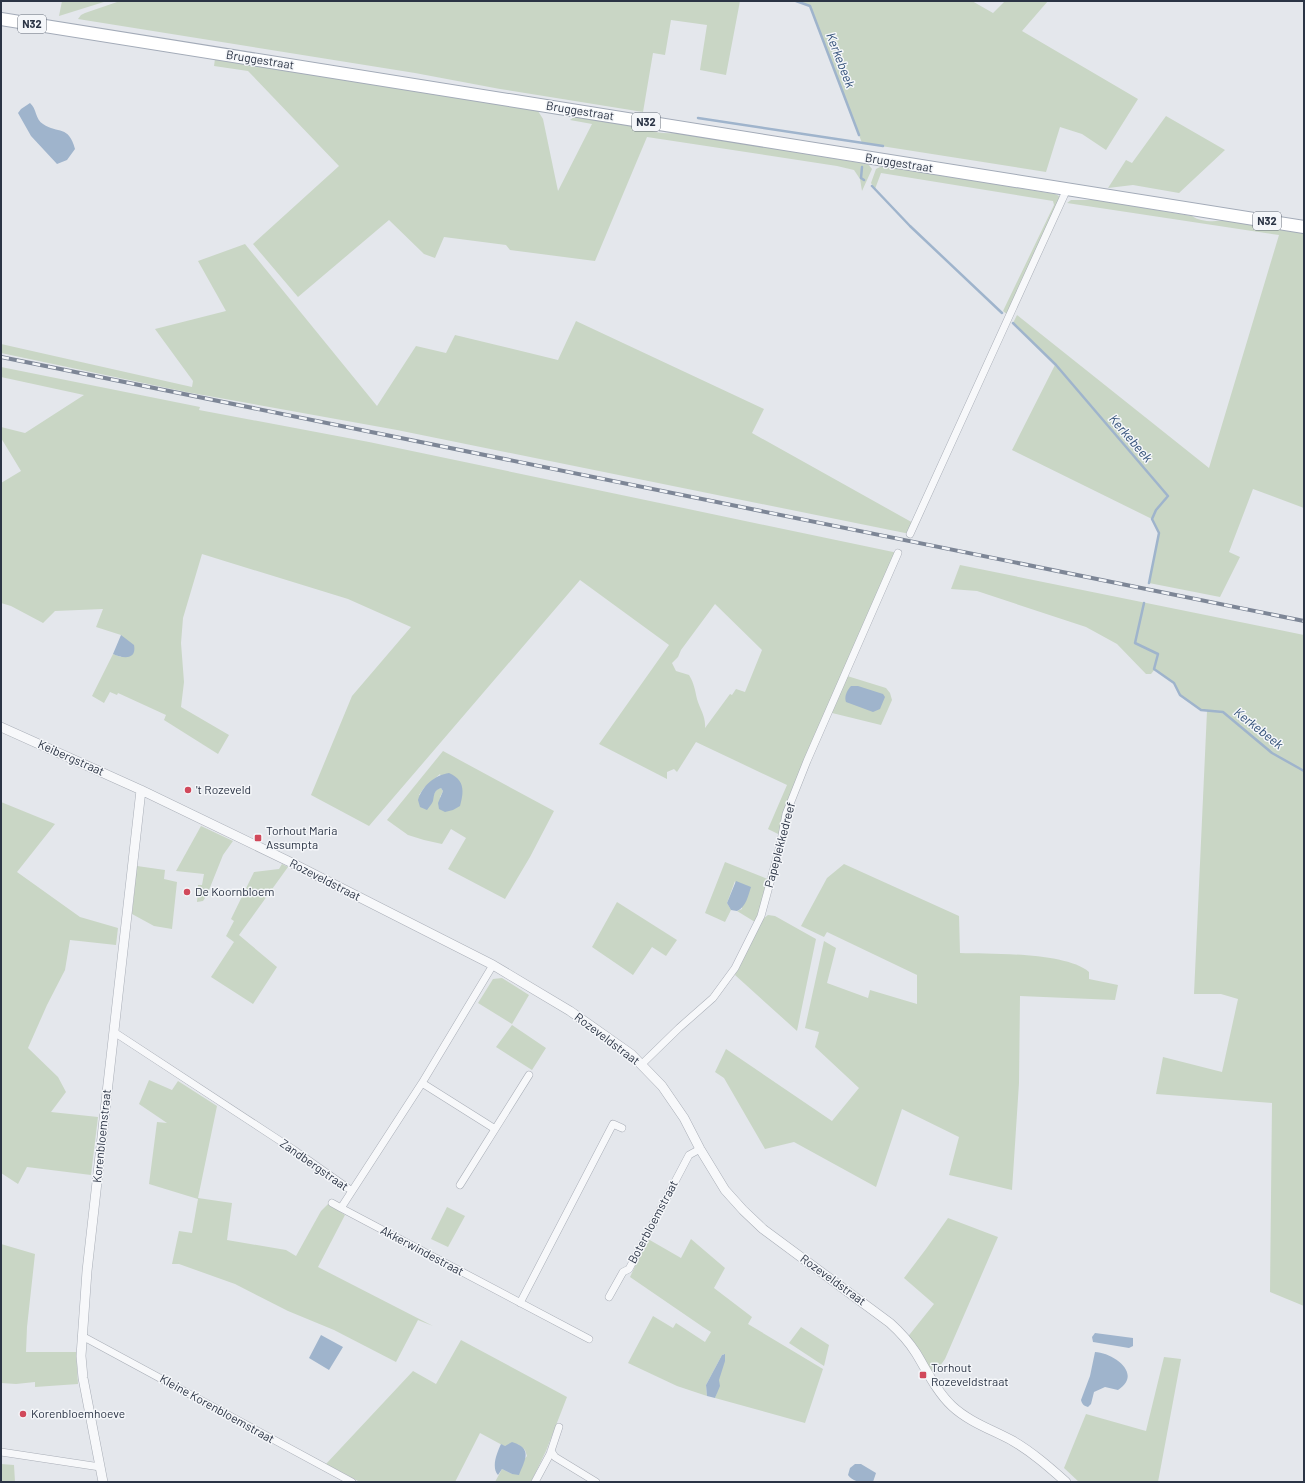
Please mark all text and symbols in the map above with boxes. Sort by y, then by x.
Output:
road number: N32 [18,15,46,33]
water label: Kerkebeek [823,30,859,91]
street label: Bruggestraat [225,47,295,71]
street label: Bruggestraat [545,98,615,122]
road number: N32 [632,113,660,131]
street label: Bruggestraat [864,150,934,174]
road number: N32 [1253,212,1281,230]
water label: Kerkebeek [1106,411,1157,466]
water label: Kerkebeek [1231,704,1287,753]
street label: Keibergstraat [36,736,107,778]
place label: 't Rozeveld [196,782,251,796]
marker: 't Rozeveld [183,785,193,795]
street label: Papeplekkedreef [761,800,797,889]
place label: Torhout Maria Assumpta [266,823,337,851]
marker: Torhout Maria Assumpta [253,833,263,843]
street label: Rozeveldstraat [288,855,363,903]
place label: De Koornbloem [195,884,275,898]
marker: De Koornbloem [182,887,192,897]
street label: Rozeveldstraat [572,1009,643,1067]
street label: Korenbloemstraat [89,1088,113,1183]
street label: Zandbergstraat [278,1135,351,1193]
street label: Boterbloemstraat [624,1178,680,1266]
street label: Akkerwindestraat [378,1222,466,1278]
street label: Rozeveldstraat [798,1251,869,1308]
place label: Torhout Rozeveldstraat [931,1360,1009,1388]
marker: Torhout Rozeveldstraat [918,1370,928,1380]
street label: Kleine Korenbloemstraat [158,1371,277,1445]
place label: Korenbloemhoeve [31,1406,125,1420]
marker: Korenbloemhoeve [18,1409,28,1419]

